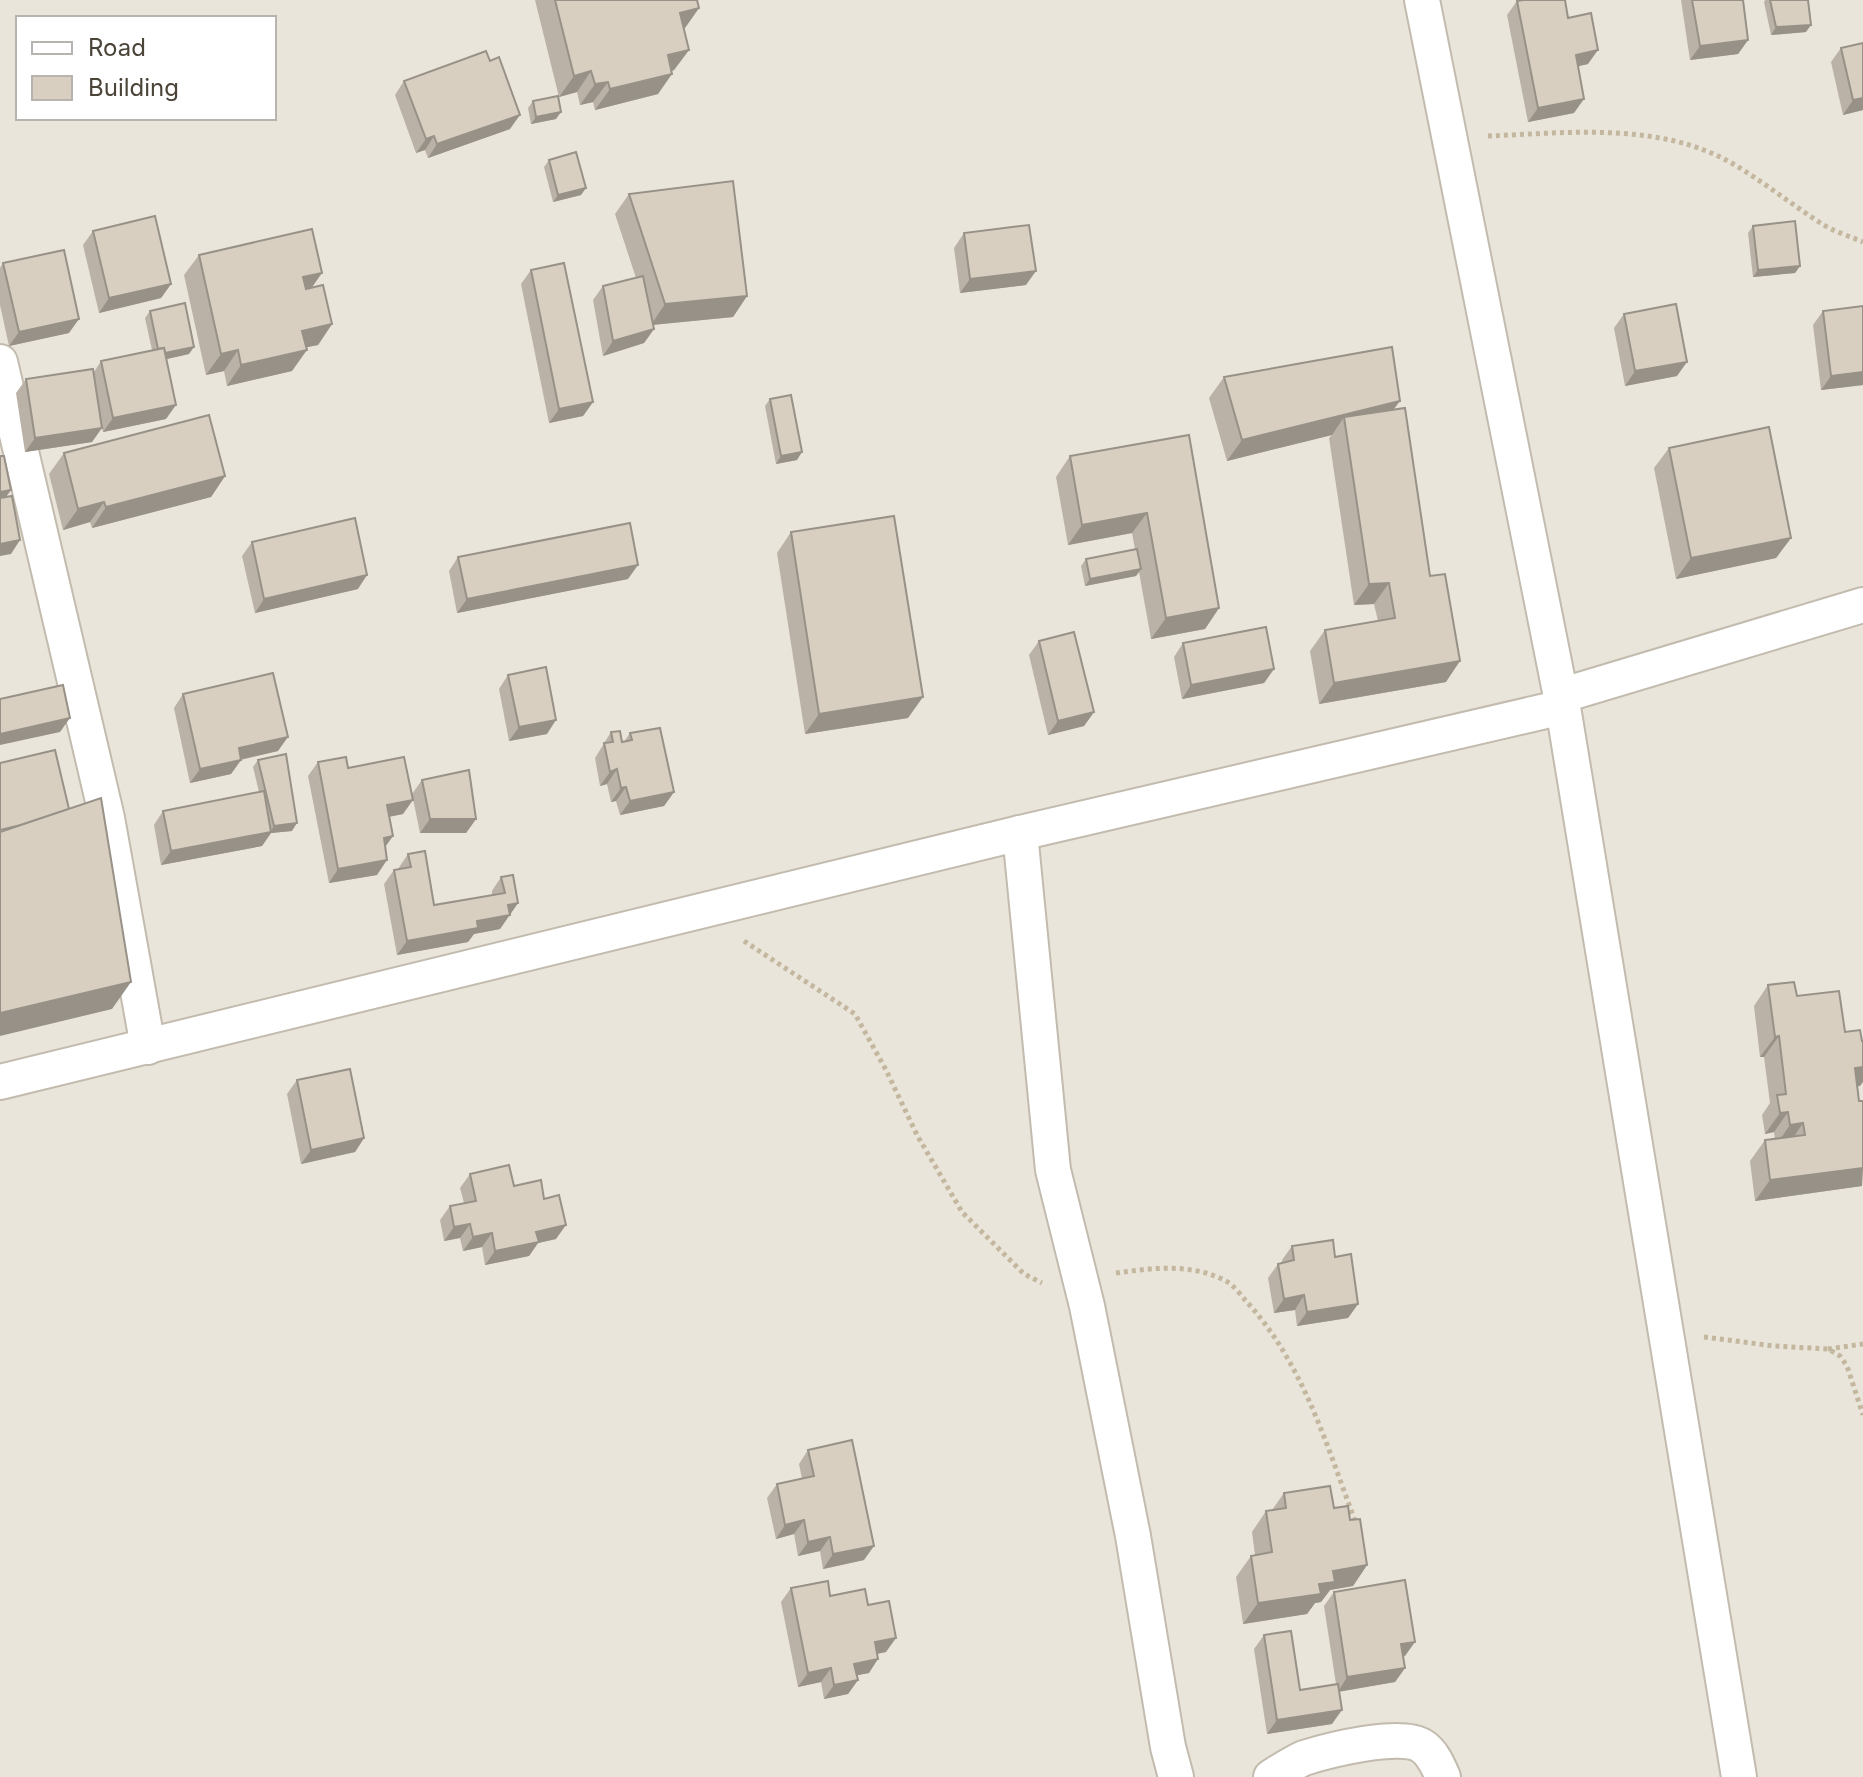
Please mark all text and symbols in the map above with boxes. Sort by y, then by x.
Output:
legend [16,16,276,120]
text: Road [88,33,146,62]
text: Building [88,73,179,102]

